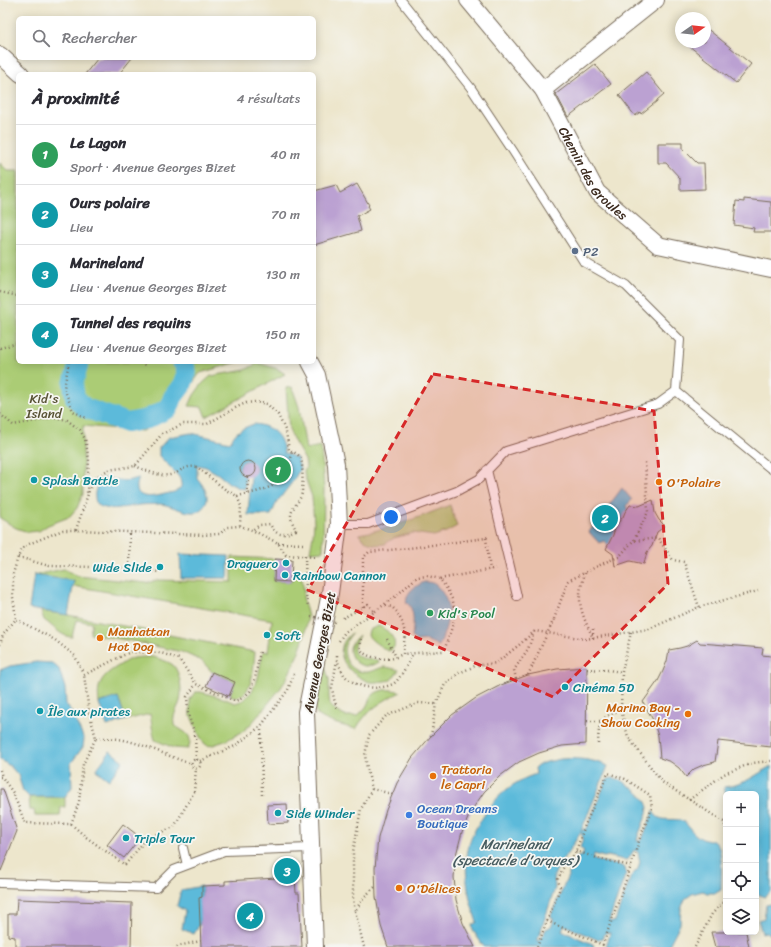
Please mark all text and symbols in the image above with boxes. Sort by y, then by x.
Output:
north arrow [675,12,711,48]
search box [16,16,316,60]
text: Rechercher [62,25,137,51]
icon: search [30,27,52,49]
text: À proximité [32,83,119,113]
text: 4 résultats [237,87,300,110]
street label: Chemin des Groules [552,122,633,226]
text: Le Lagon [70,130,126,156]
text: 1 [42,143,48,166]
text: 40 m [270,143,300,166]
text: Sport · Avenue Georges Bizet [70,156,236,179]
text: Ours polaire [70,190,150,216]
text: 2 [41,203,49,226]
text: 70 m [271,203,300,226]
text: Lieu [70,216,93,239]
place label: P2 [583,240,599,263]
marker: P2 [570,246,580,256]
text: Marineland [70,250,143,276]
text: 3 [41,263,49,286]
text: 130 m [266,263,300,286]
text: Lieu · Avenue Georges Bizet [70,276,227,299]
text: Tunnel des requins [70,310,191,336]
text: 4 [41,323,49,346]
text: 150 m [265,323,300,346]
text: Lieu · Avenue Georges Bizet [70,336,227,359]
park label: Kid's Island [25,387,63,425]
pin: 1 [265,455,291,485]
place label: Splash Battle [42,469,118,492]
place label: O'Polaire [667,471,721,494]
marker: Splash Battle [29,475,39,485]
marker: O'Polaire [654,477,664,487]
pin: 2 [592,503,618,533]
your location [381,507,401,527]
place label: Draguero [227,552,278,575]
place label: Wide Slide [92,556,152,579]
marker: Draguero [281,558,291,568]
marker: Wide Slide [155,562,165,572]
place label: Rainbow Cannon [293,564,386,587]
marker: Rainbow Cannon [280,570,290,580]
street label: Avenue Georges Bizet [296,589,343,716]
place label: Kid's Pool [438,602,495,625]
marker: Kid's Pool [425,608,435,618]
place label: Manhattan Hot Dog [108,620,170,658]
place label: Soft [275,624,301,647]
marker: Soft [262,630,272,640]
marker: Manhattan Hot Dog [95,633,105,643]
place label: Cinéma 5D [573,676,634,699]
marker: Cinéma 5D [560,682,570,692]
place label: Marina Bay - Show Cooking [601,696,680,734]
place label: Île aux pirates [47,700,131,723]
marker: Île aux pirates [35,706,45,716]
marker: Marina Bay - Show Cooking [683,709,693,719]
place label: Trattoria le Capri [441,758,492,796]
marker: Trattoria le Capri [428,771,438,781]
map controls [723,791,759,935]
button: + [723,791,759,827]
place label: Ocean Dreams Boutique [417,797,497,835]
place label: Side Winder [286,802,355,825]
marker: Side Winder [273,808,283,818]
marker: Ocean Dreams Boutique [404,810,414,820]
place label: Triple Tour [134,827,195,850]
button: − [723,827,759,863]
water label: Marineland (spectacle d'orques) [452,832,581,873]
marker: Triple Tour [121,833,131,843]
pin: 3 [274,856,300,886]
button: locate [723,863,759,899]
place label: O'Délices [407,877,461,900]
marker: O'Délices [394,883,404,893]
button: layers [723,899,759,935]
pin: 4 [237,901,263,931]

